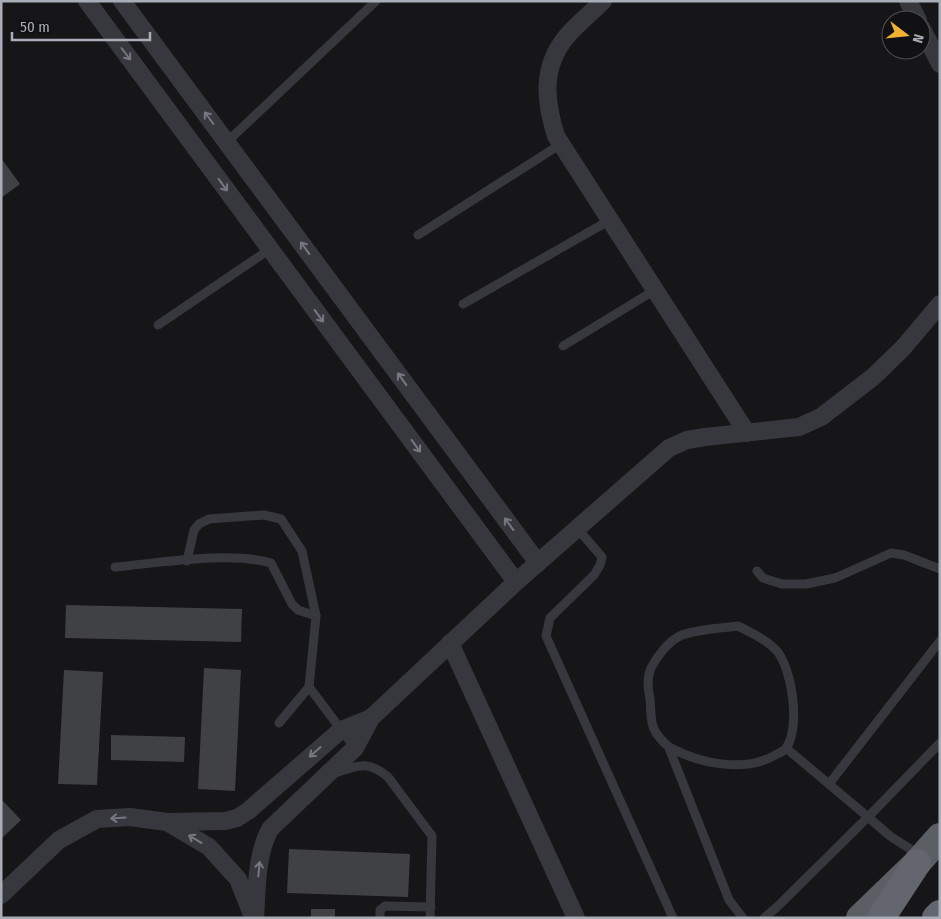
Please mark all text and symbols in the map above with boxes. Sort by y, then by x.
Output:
scale bar [12,10,150,42]
north arrow [881,10,931,60]
text: 50 m [20,18,50,36]
text: N [909,32,927,45]
one-way arrow [121,47,131,61]
one-way arrow [203,112,214,125]
one-way arrow [218,178,228,192]
one-way arrow [300,242,311,255]
one-way arrow [314,309,325,322]
one-way arrow [397,372,407,386]
one-way arrow [411,439,421,453]
one-way arrow [504,517,514,531]
one-way arrow [309,747,322,758]
one-way arrow [111,813,127,822]
one-way arrow [188,833,202,843]
one-way arrow [254,862,264,878]

